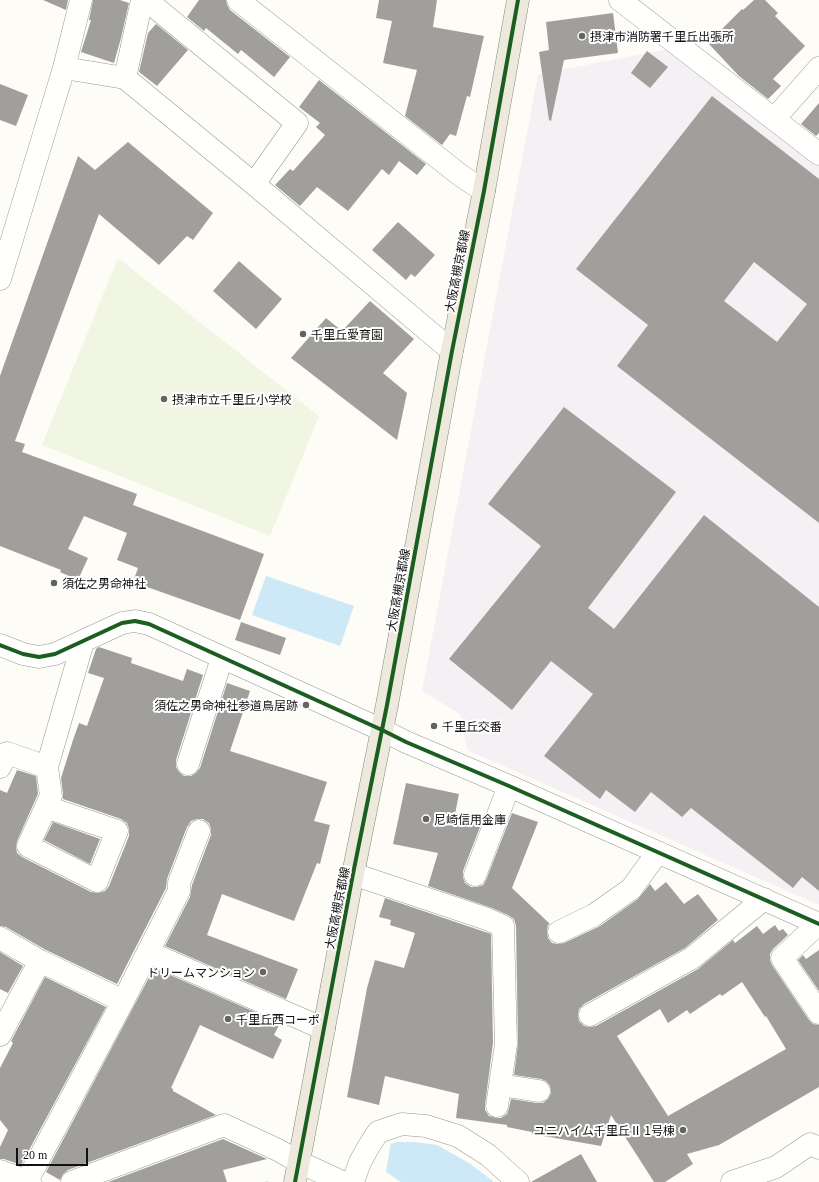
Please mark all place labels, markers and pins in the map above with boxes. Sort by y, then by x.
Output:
place label: 摂津市消防署千里丘出張所 [590,29,734,43]
marker: 摂津市消防署千里丘出張所 [577,31,587,41]
place label: 千里丘愛育園 [311,327,383,341]
marker: 千里丘愛育園 [298,329,308,339]
place label: 摂津市立千里丘小学校 [172,392,292,406]
marker: 摂津市立千里丘小学校 [159,394,169,404]
place label: 須佐之男命神社 [62,576,146,590]
marker: 須佐之男命神社 [49,578,59,588]
place label: 須佐之男命神社参道鳥居跡 [154,698,298,712]
marker: 須佐之男命神社参道鳥居跡 [301,700,311,710]
place label: 千里丘交番 [442,719,502,733]
marker: 千里丘交番 [429,721,439,731]
place label: 尼崎信用金庫 [434,812,506,826]
marker: 尼崎信用金庫 [421,814,431,824]
place label: ドリームマンション [147,965,255,979]
marker: ドリームマンション [258,967,268,977]
place label: 千里丘西コーポ [236,1012,320,1026]
marker: 千里丘西コーポ [223,1014,233,1024]
place label: ユニハイム千里丘Ⅱ 1号棟 [534,1123,675,1137]
marker: ユニハイム千里丘Ⅱ 1号棟 [678,1125,688,1135]

